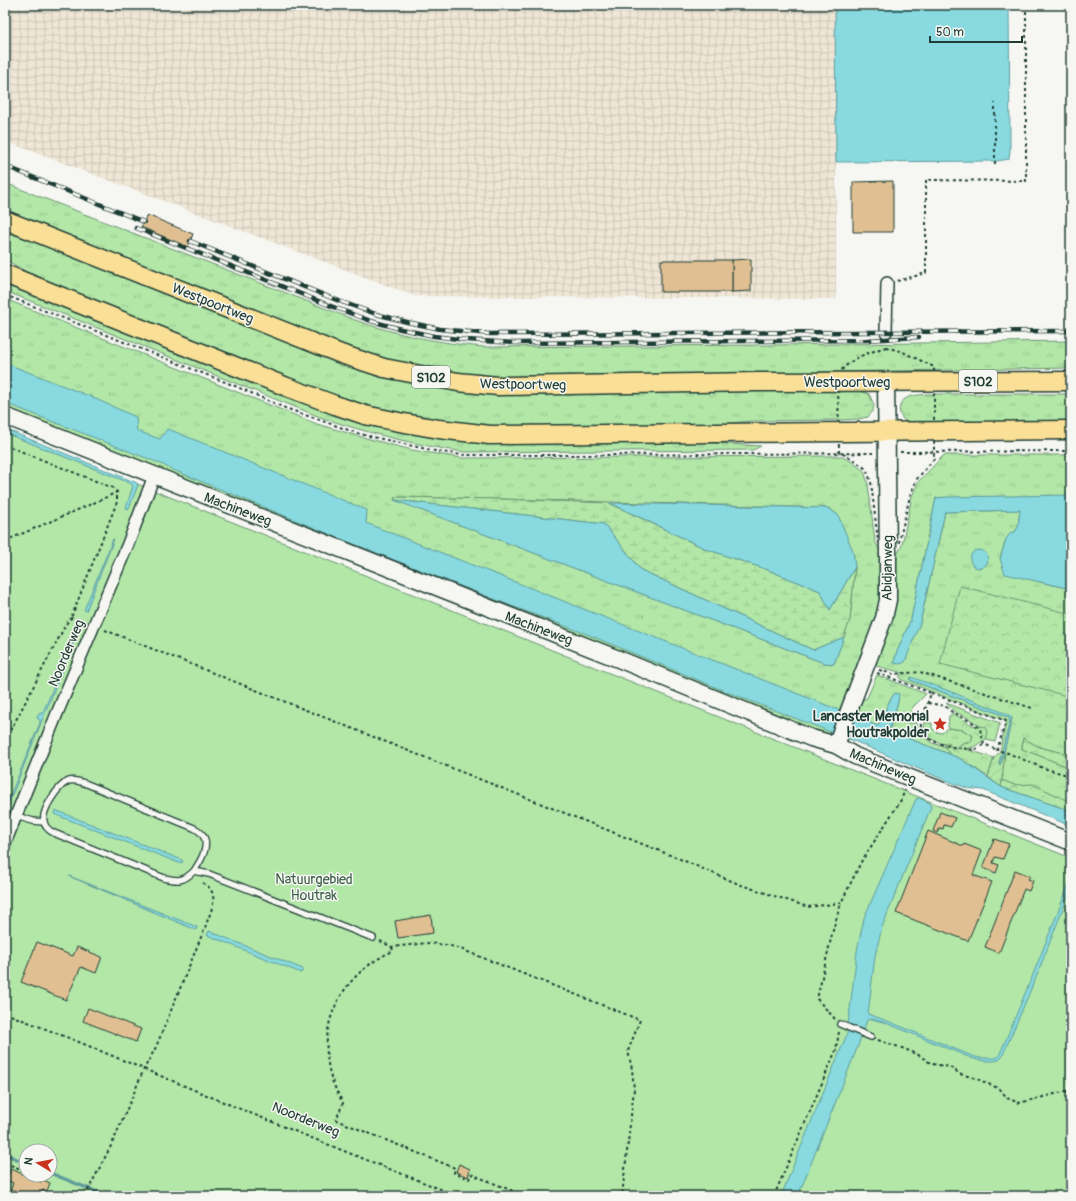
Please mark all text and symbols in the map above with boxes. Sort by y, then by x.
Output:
scale bar [930,18,1022,44]
text: 50 m [936,25,964,40]
street label: Westpoortweg [170,279,256,328]
road number: S102 [412,366,450,388]
road number: S102 [959,370,997,392]
street label: Westpoortweg [804,374,890,391]
street label: Westpoortweg [480,375,566,394]
street label: Machineweg [202,489,274,530]
street label: Abidjanweg [878,535,897,601]
street label: Machineweg [503,608,575,649]
street label: Noorderweg [45,617,88,689]
place label: Lancaster Memorial Houtrakpolder [813,708,930,741]
place icon: Lancaster Memorial Houtrakpolder [932,716,948,732]
street label: Machineweg [847,745,919,788]
park label: Natuurgebied Houtrak [275,871,353,904]
street label: Noorderweg [269,1098,342,1141]
north arrow [18,1143,58,1183]
text: N [22,1156,36,1166]

